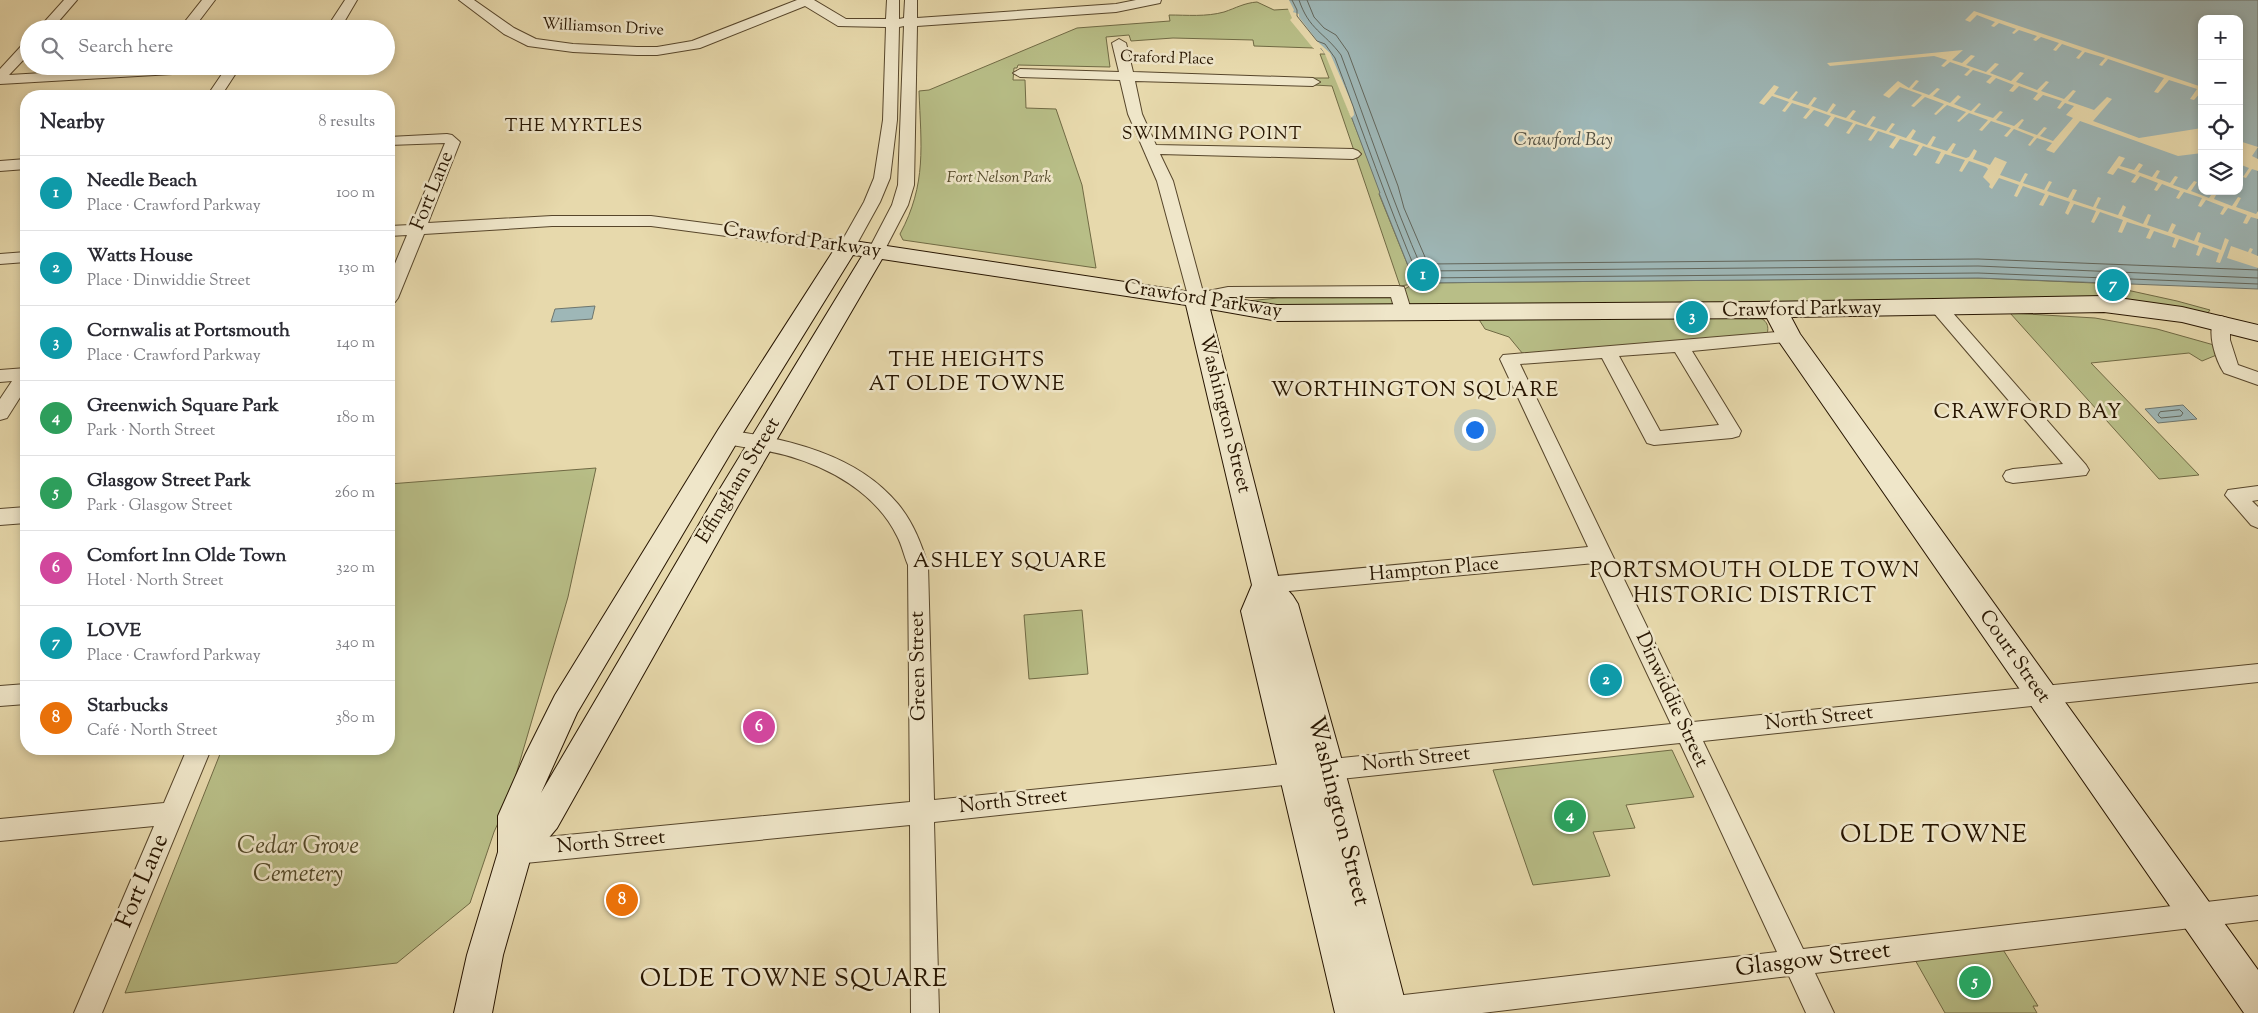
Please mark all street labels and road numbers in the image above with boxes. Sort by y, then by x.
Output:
street label: Williamson Drive [542,13,664,43]
street label: Craford Place [1120,46,1214,72]
street label: Fort Lane [404,147,462,235]
street label: Crawford Parkway [721,216,883,266]
street label: Crawford Parkway [1122,273,1284,327]
street label: Crawford Parkway [1722,294,1882,326]
street label: Washington Street [1190,332,1258,496]
street label: Effingham Street [690,412,788,550]
street label: Hampton Place [1368,550,1500,590]
street label: Court Street [1971,604,2057,710]
street label: Green Street [904,610,934,721]
street label: Dinwiddie Street [1627,627,1715,773]
street label: North Street [1763,699,1875,739]
street label: Washington Street [1298,712,1378,910]
street label: North Street [1360,740,1472,780]
street label: North Street [957,782,1069,822]
street label: North Street [556,824,667,862]
street label: Fort Lane [108,829,178,933]
street label: Glasgow Street [1734,934,1892,986]

